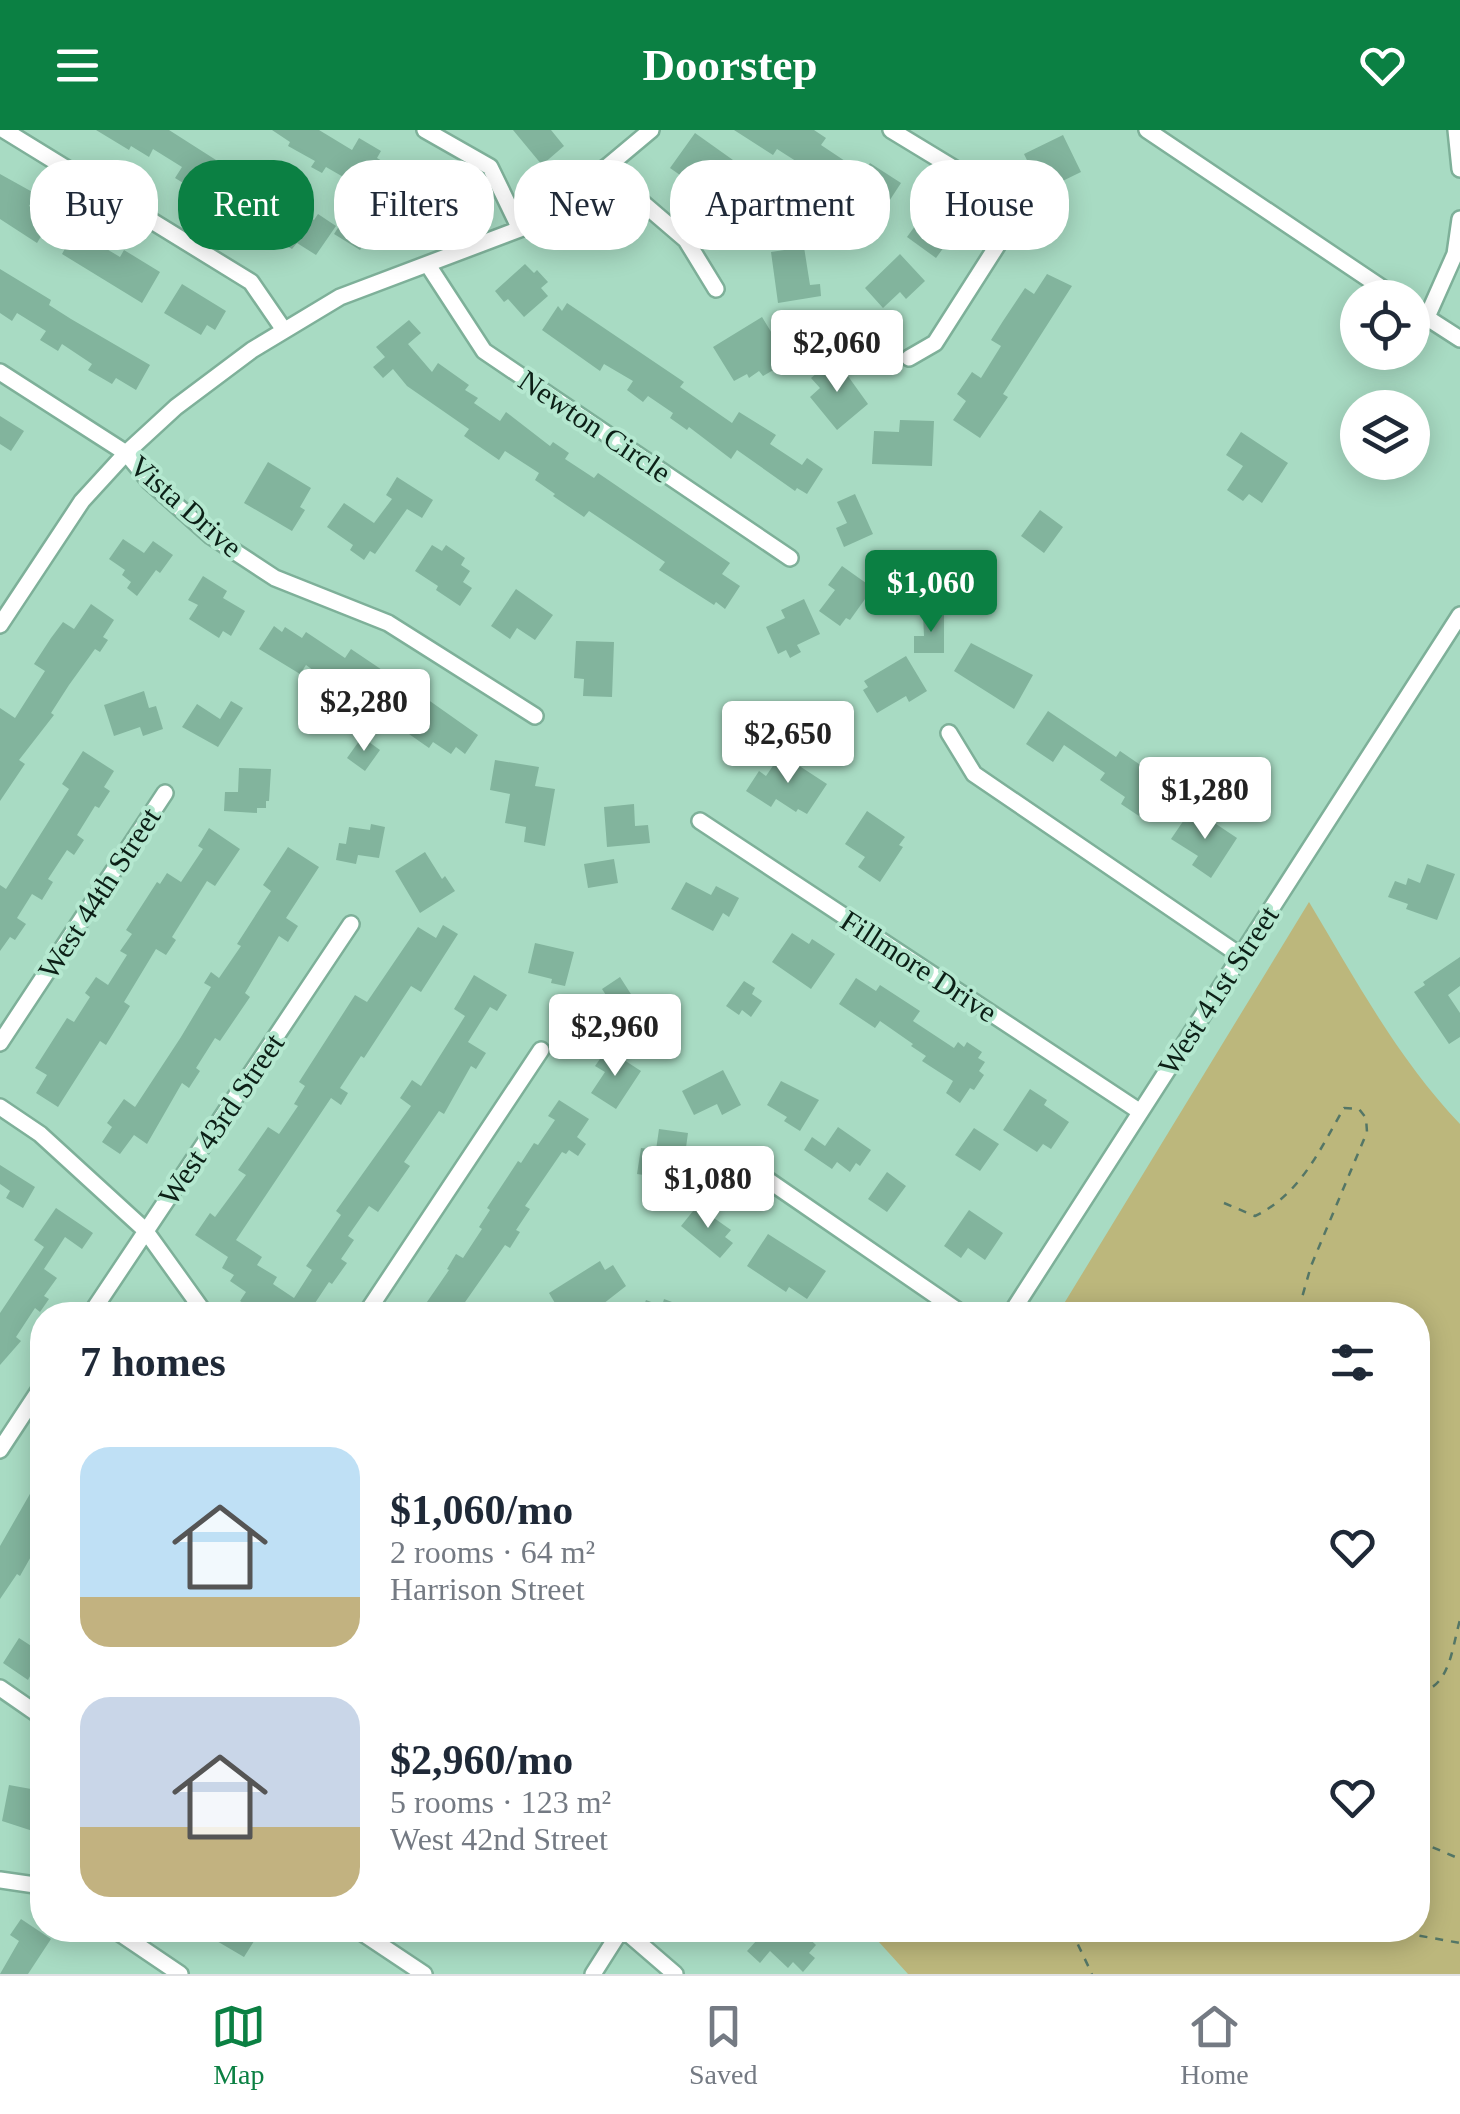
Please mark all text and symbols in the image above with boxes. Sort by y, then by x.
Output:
icon: menu [50,38,105,93]
icon: heart [1355,38,1410,93]
text: Doorstep [643,40,817,90]
chip: Buy [30,160,158,250]
chip: Rent [178,160,314,250]
chip: Filters [334,160,494,250]
chip: New [514,160,650,250]
chip: Apartment [670,160,890,250]
chip: House [910,160,1069,250]
map controls [1340,280,1430,480]
button: locate [1340,280,1430,370]
pin: $2,060 [756,310,918,395]
text: $2,060 [793,324,881,360]
street label: Newton Circle [513,363,677,489]
button: layers [1340,390,1430,480]
street label: Vista Drive [123,448,249,564]
pin: $1,060 [850,550,1012,635]
text: $1,060 [887,564,975,600]
pin: $2,280 [283,669,445,754]
text: $2,280 [320,683,408,719]
pin: $2,650 [707,701,869,786]
text: $2,650 [744,715,832,751]
pin: $1,280 [1124,757,1286,842]
text: $1,280 [1161,771,1249,807]
street label: West 44th Street [31,801,167,985]
street label: West 41st Street [1151,899,1285,1080]
street label: Fillmore Drive [835,903,1003,1029]
pin: $2,960 [534,994,696,1079]
text: $2,960 [571,1008,659,1044]
street label: West 43rd Street [152,1027,291,1211]
pin: $1,080 [627,1146,789,1231]
text: $1,080 [664,1160,752,1196]
icon: filters [1325,1335,1380,1390]
text: 7 homes [80,1339,226,1385]
icon: home [160,1487,280,1607]
text: $1,060/mo [390,1487,573,1533]
icon: heart [1325,1520,1380,1575]
text: 2 rooms · 64 m² [390,1534,595,1570]
text: Harrison Street [390,1571,585,1607]
icon: home [160,1737,280,1857]
text: $2,960/mo [390,1737,573,1783]
icon: heart [1325,1770,1380,1825]
text: 5 rooms · 123 m² [390,1784,611,1820]
text: West 42nd Street [390,1821,608,1857]
tab: Map [211,1999,266,2091]
tab: Saved [689,1999,757,2091]
tab: Home [1180,1999,1249,2091]

